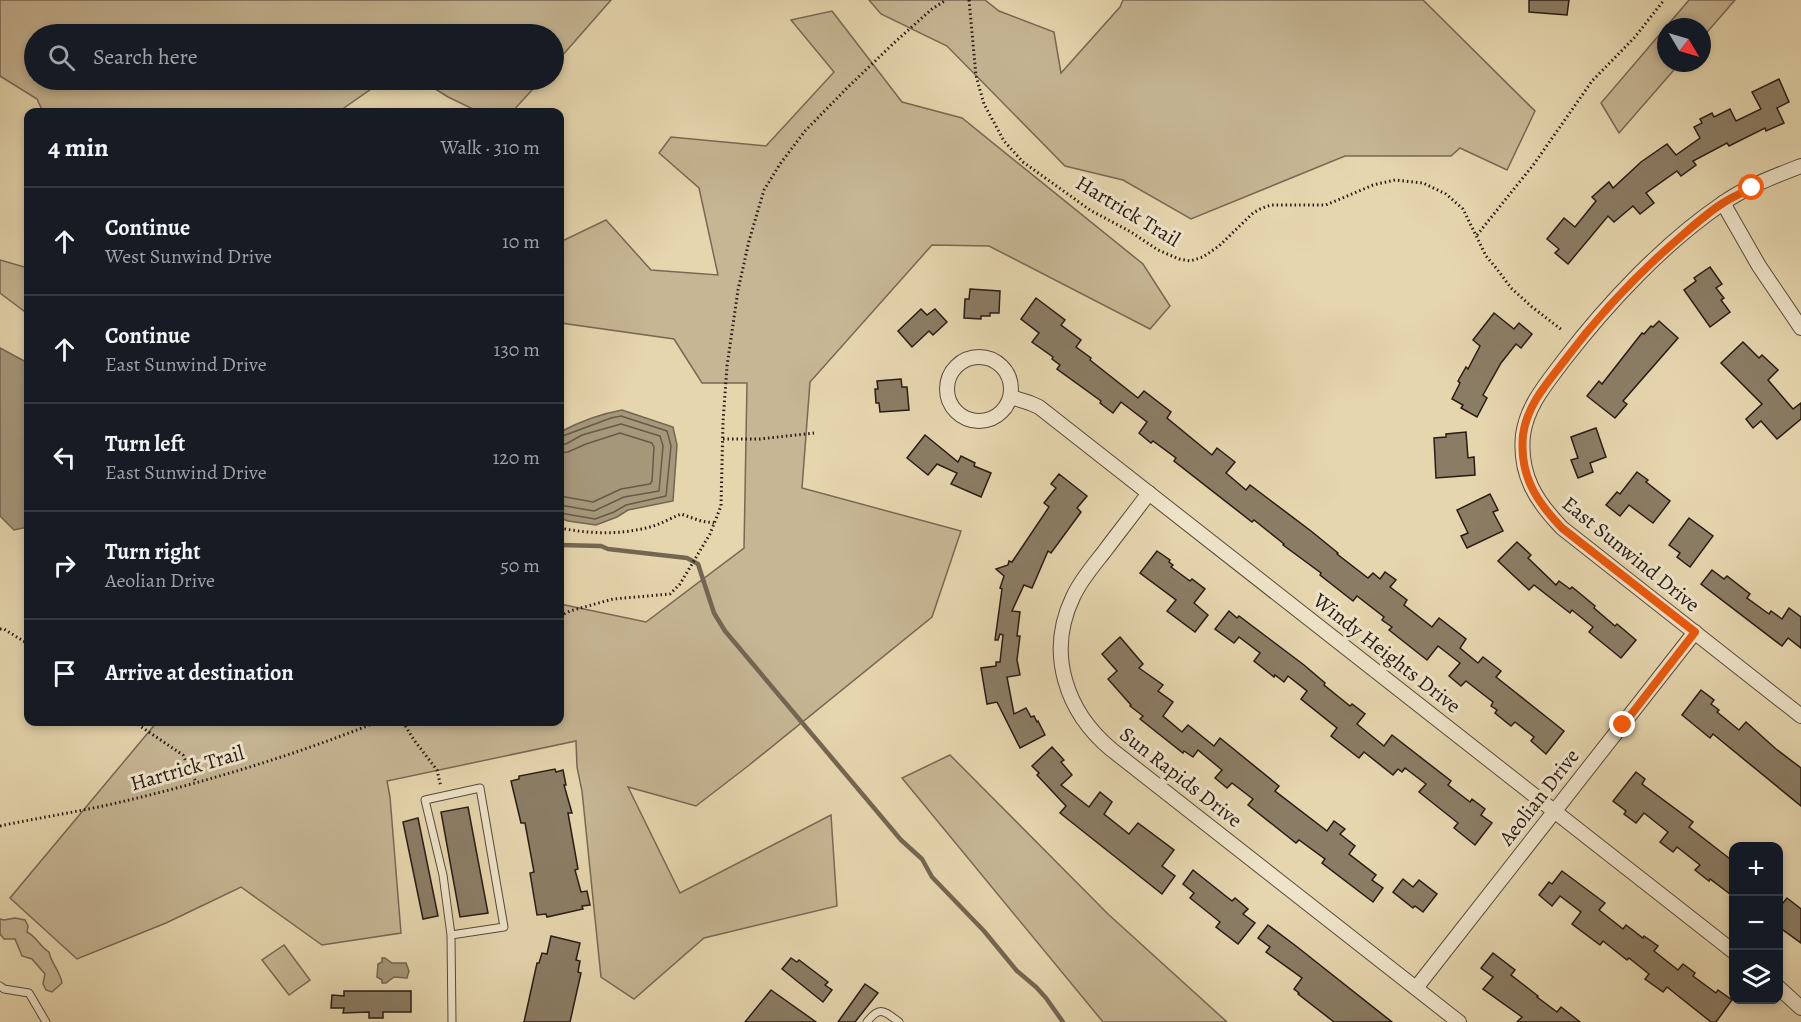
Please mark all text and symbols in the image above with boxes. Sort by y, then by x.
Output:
north arrow [1657,18,1711,72]
search box [24,24,564,90]
icon: search [45,41,78,74]
text: Search here [93,42,198,72]
text: 4 min [48,130,109,165]
text: Walk · 310 m [441,134,540,161]
street label: Hartrick Trail [1071,169,1185,253]
route start [1738,174,1764,200]
text: Continue [105,213,190,243]
icon: ahead [48,225,81,258]
text: 10 m [502,228,540,255]
text: West Sunwind Drive [105,243,272,270]
text: Continue [105,321,190,351]
icon: ahead [48,333,81,366]
text: 130 m [494,336,540,363]
text: East Sunwind Drive [105,351,267,378]
text: Turn left [105,429,185,459]
icon: left [48,441,81,474]
text: 120 m [492,444,540,471]
text: East Sunwind Drive [105,459,267,486]
street label: East Sunwind Drive [1556,490,1706,618]
text: Turn right [105,537,201,567]
icon: right [48,549,81,582]
text: 50 m [500,552,540,579]
text: Aeolian Drive [105,567,215,594]
street label: Windy Heights Drive [1307,586,1467,719]
icon: arrive [48,657,81,690]
text: Arrive at destination [105,658,294,688]
route end [1609,711,1635,737]
street label: Sun Rapids Drive [1114,720,1248,834]
street label: Hartrick Trail [127,738,247,798]
street label: Aeolian Drive [1492,743,1586,852]
map controls [1729,842,1783,1004]
button: + [1729,842,1783,896]
button: − [1729,896,1783,950]
button: layers [1729,950,1783,1004]

